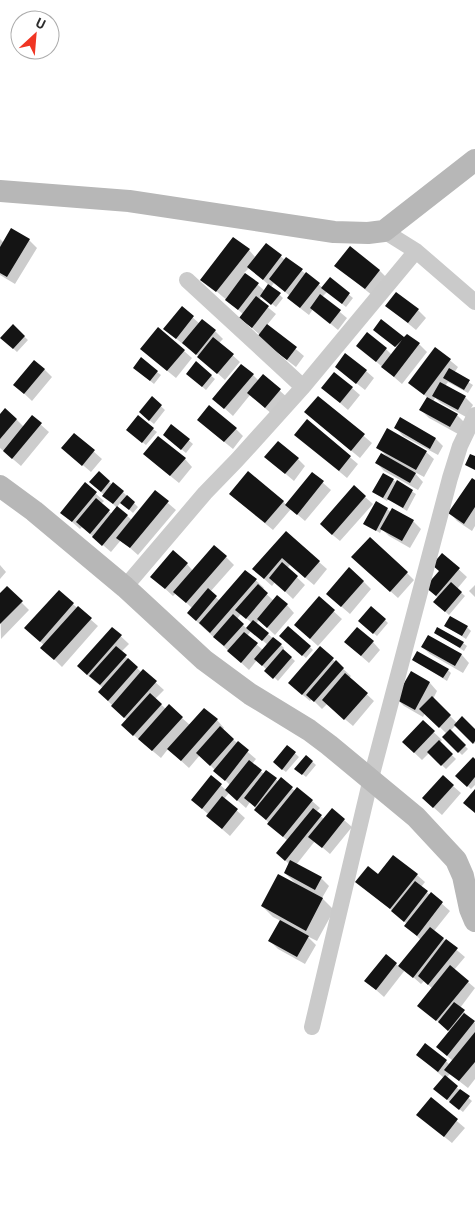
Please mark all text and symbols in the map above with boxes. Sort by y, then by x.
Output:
north arrow [10,10,60,60]
text: U [32,11,50,34]

